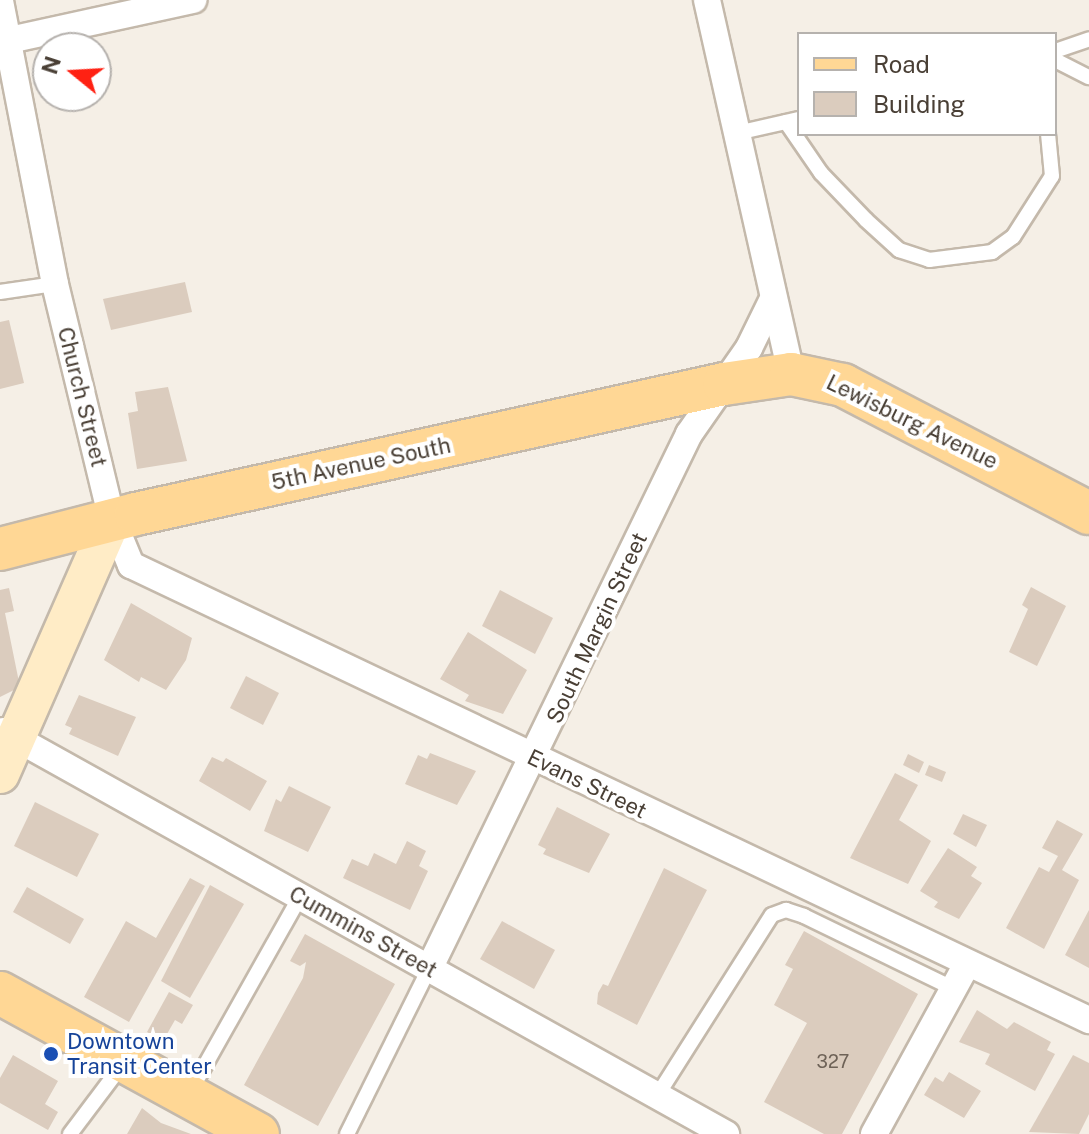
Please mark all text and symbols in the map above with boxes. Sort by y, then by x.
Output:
north arrow [32,32,112,112]
legend [797,32,1057,136]
text: Road [873,50,930,78]
text: N [36,53,66,77]
text: Building [873,90,965,118]
street label: Church Street [52,324,112,470]
street label: Lewisburg Avenue [822,369,1002,475]
street label: 5th Avenue South [269,432,453,496]
street label: South Margin Street [541,528,653,728]
street label: Evans Street [523,744,651,824]
street label: Cummins Street [284,880,442,984]
place label: Downtown Transit Center [67,1028,212,1080]
marker: Downtown Transit Center [42,1045,60,1063]
house number: 327 [817,1051,849,1073]

